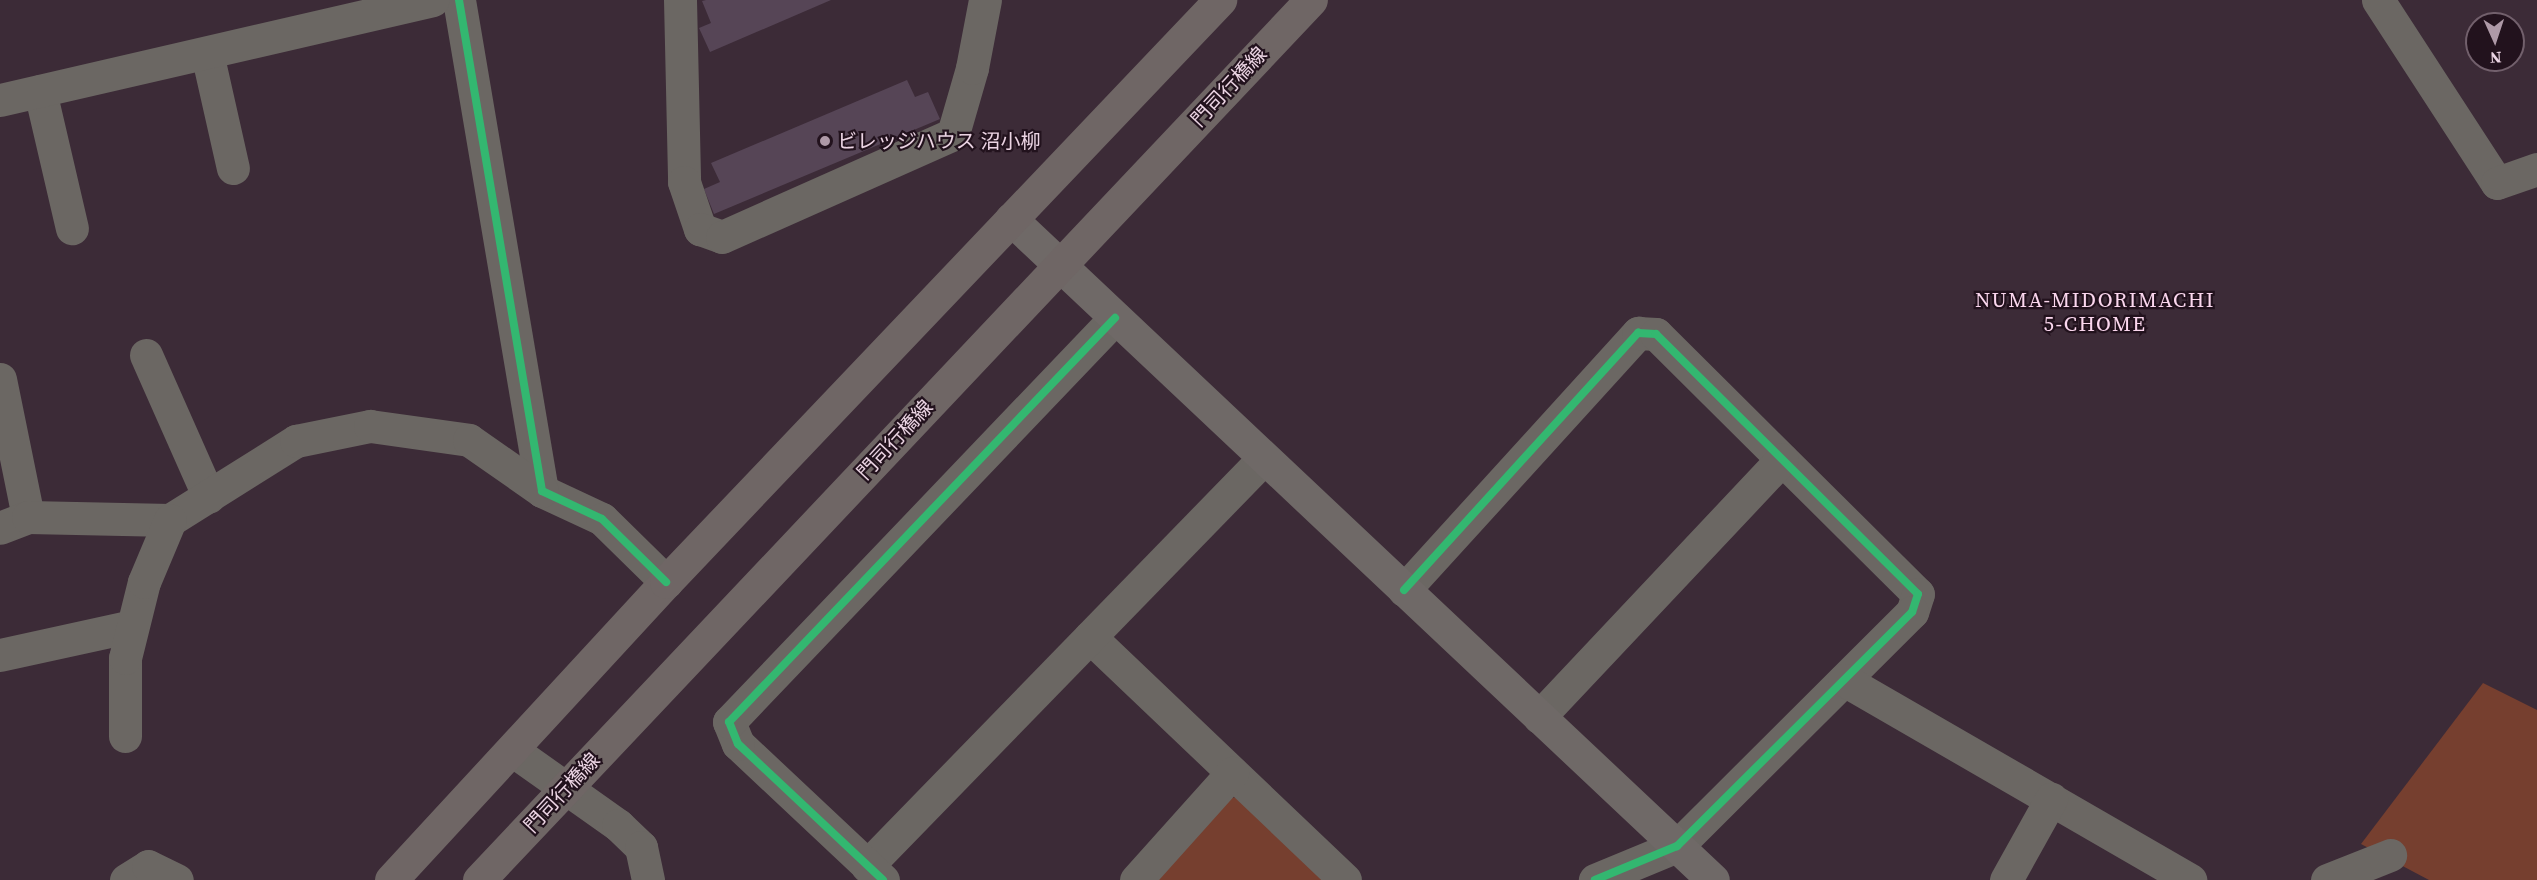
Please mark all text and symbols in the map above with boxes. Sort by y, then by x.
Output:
north arrow [2465,12,2525,72]
street label: 門司行橋線 [1186,42,1272,132]
text: N [2489,47,2502,69]
place label: ビレッジハウス 沼小柳 [837,129,1042,153]
marker: ビレッジハウス 沼小柳 [818,134,832,148]
district label: NUMA-MIDORIMACHI 5-CHOME [1975,287,2215,337]
street label: 門司行橋線 [852,395,938,485]
street label: 門司行橋線 [519,748,605,838]

